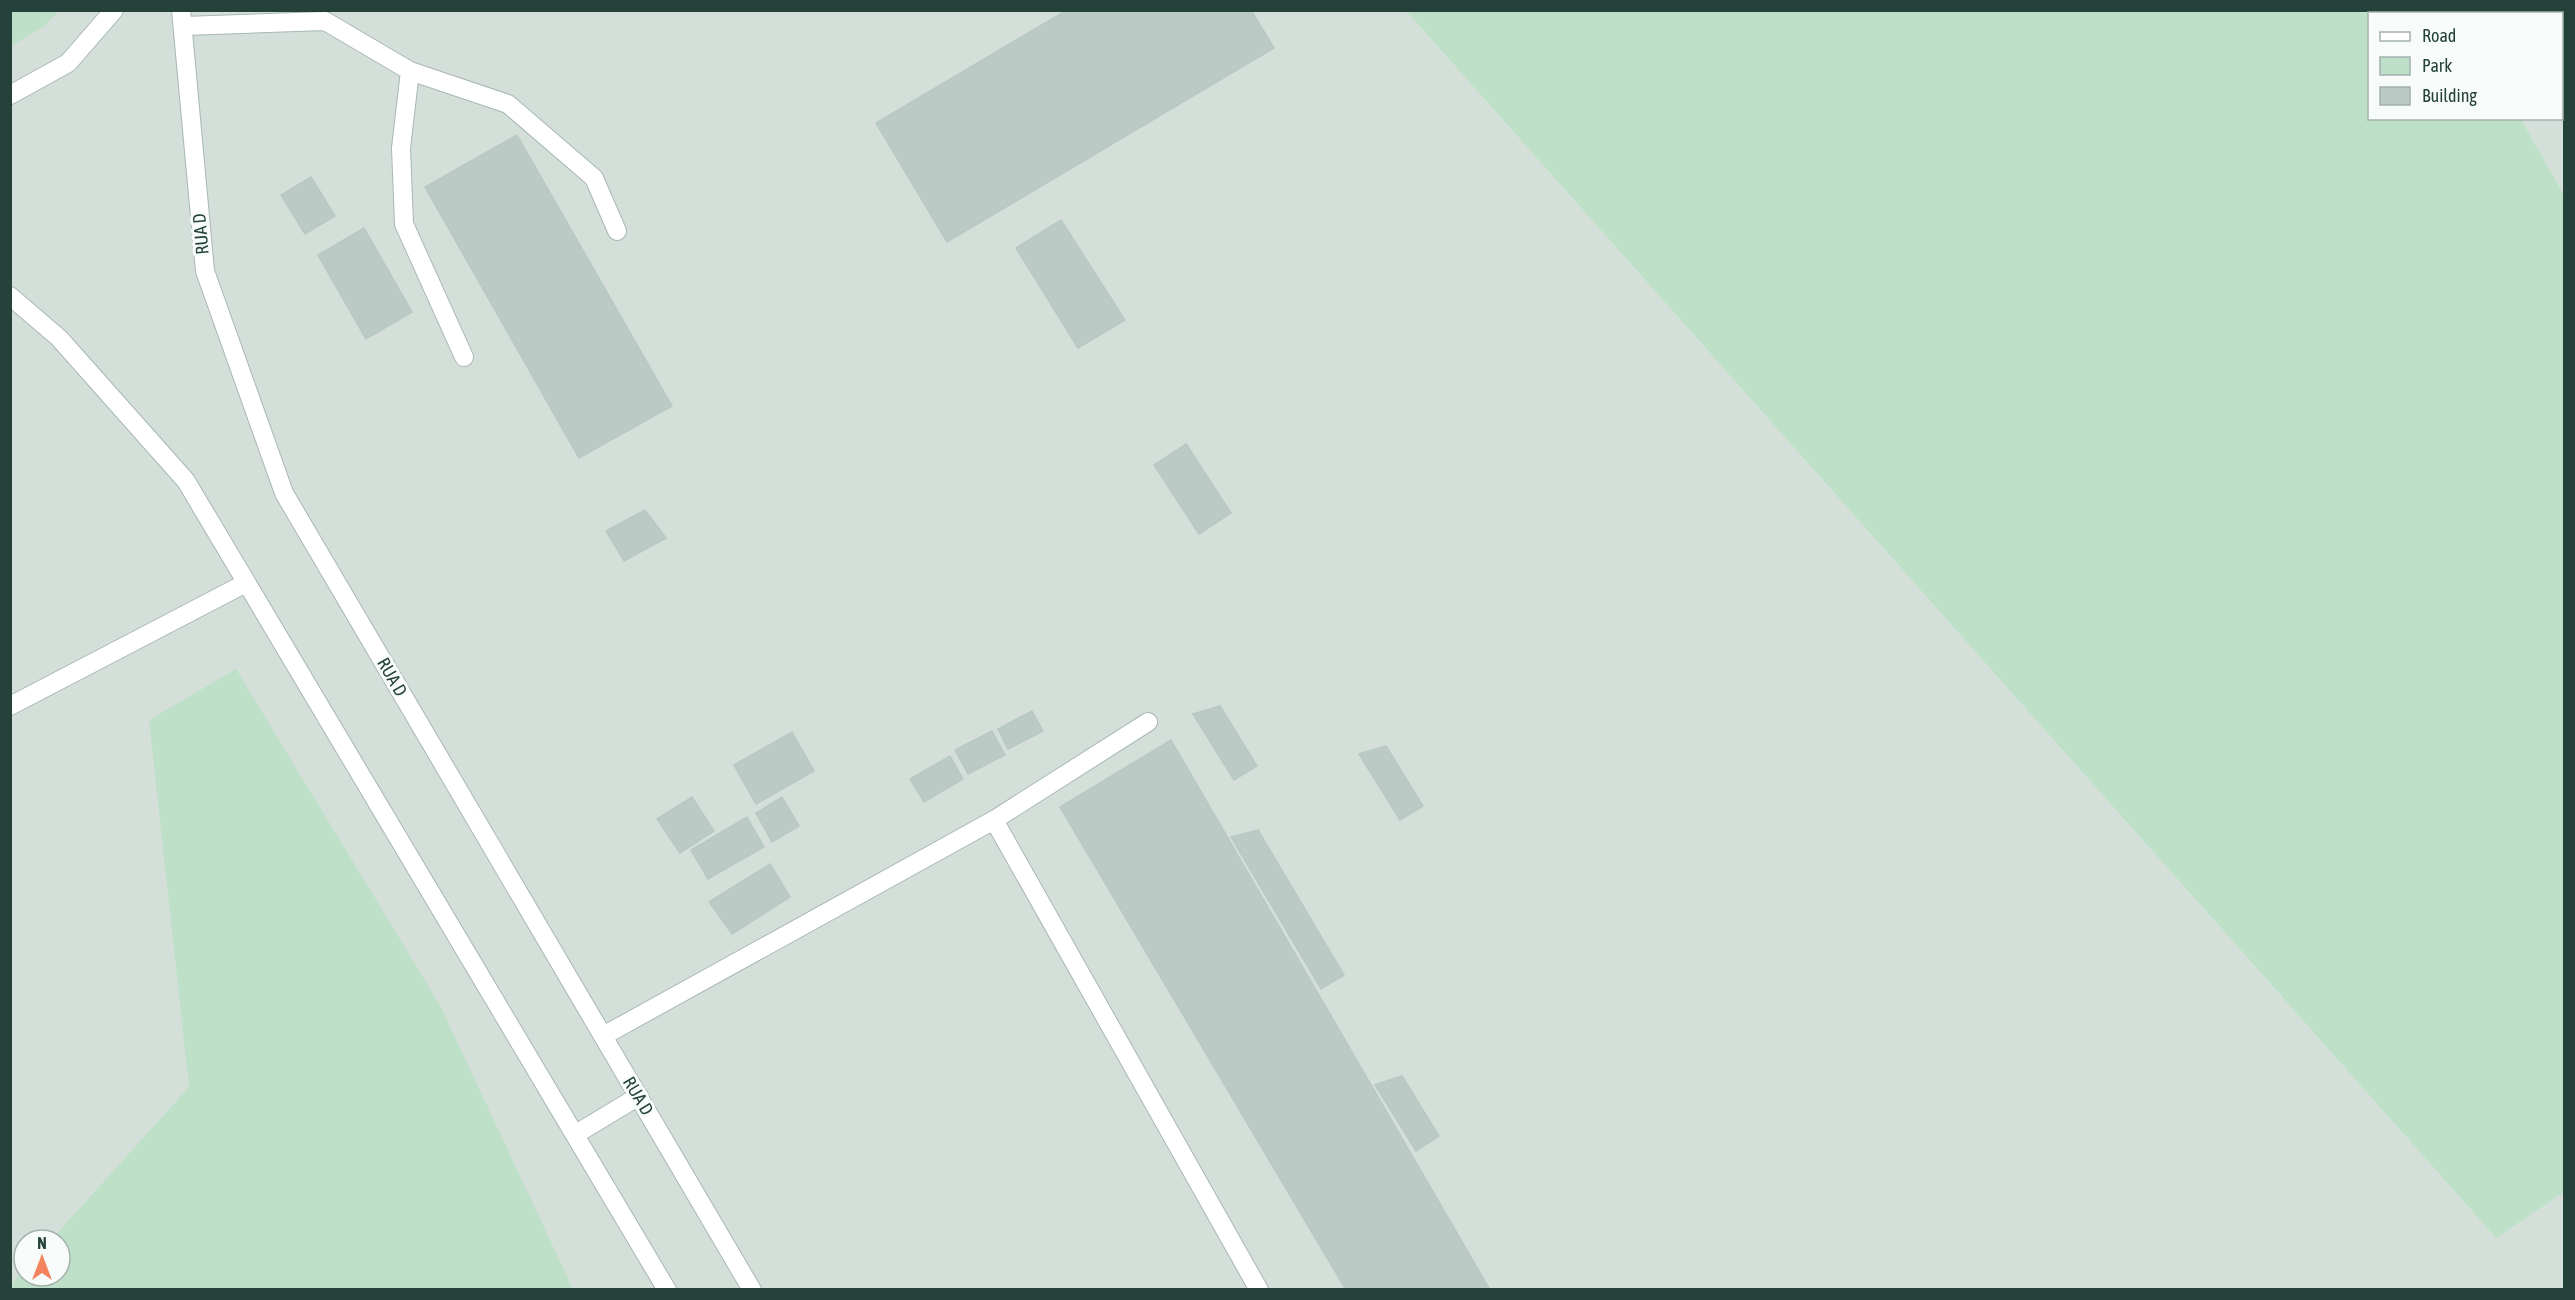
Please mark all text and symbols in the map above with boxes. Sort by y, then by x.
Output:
legend [2368,12,2563,120]
text: Road [2422,25,2456,46]
text: Park [2422,55,2452,76]
text: Building [2422,85,2477,106]
street label: RUA D [188,213,213,255]
street label: RUA D [373,654,412,700]
street label: RUA D [619,1073,658,1119]
north arrow [12,1228,72,1288]
text: N [37,1234,47,1252]

